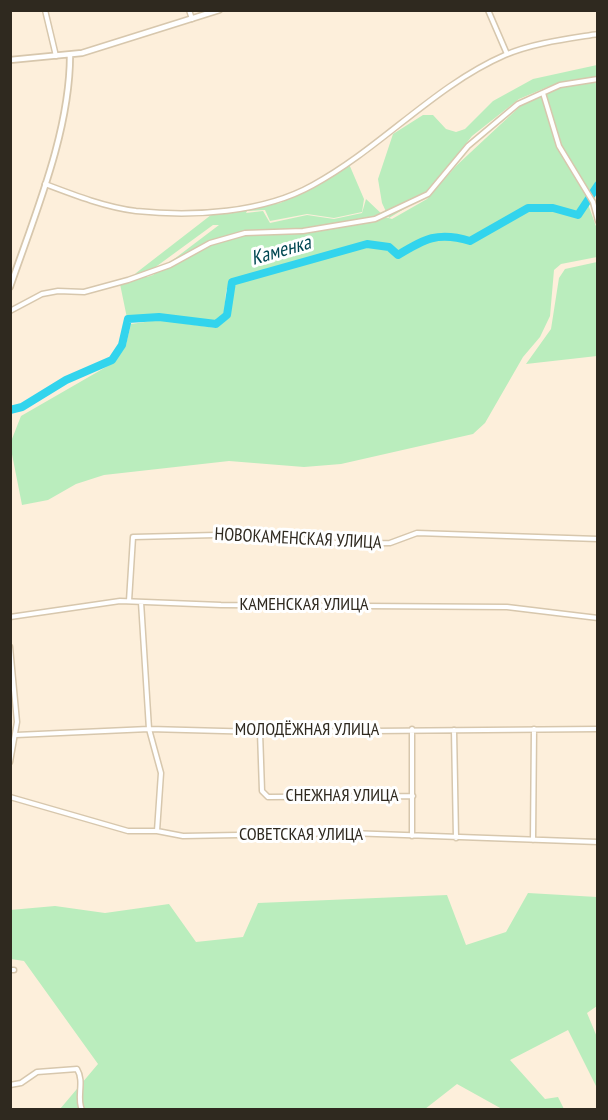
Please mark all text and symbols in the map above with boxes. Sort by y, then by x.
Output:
water label: Каменка [248,231,314,271]
street label: НОВОКАМЕНСКАЯ УЛИЦА [214,524,382,554]
street label: КАМЕНСКАЯ УЛИЦА [239,594,369,616]
street label: МОЛОДЁЖНАЯ УЛИЦА [235,719,379,741]
street label: СНЕЖНАЯ УЛИЦА [286,785,398,807]
street label: СОВЕТСКАЯ УЛИЦА [239,824,363,846]

